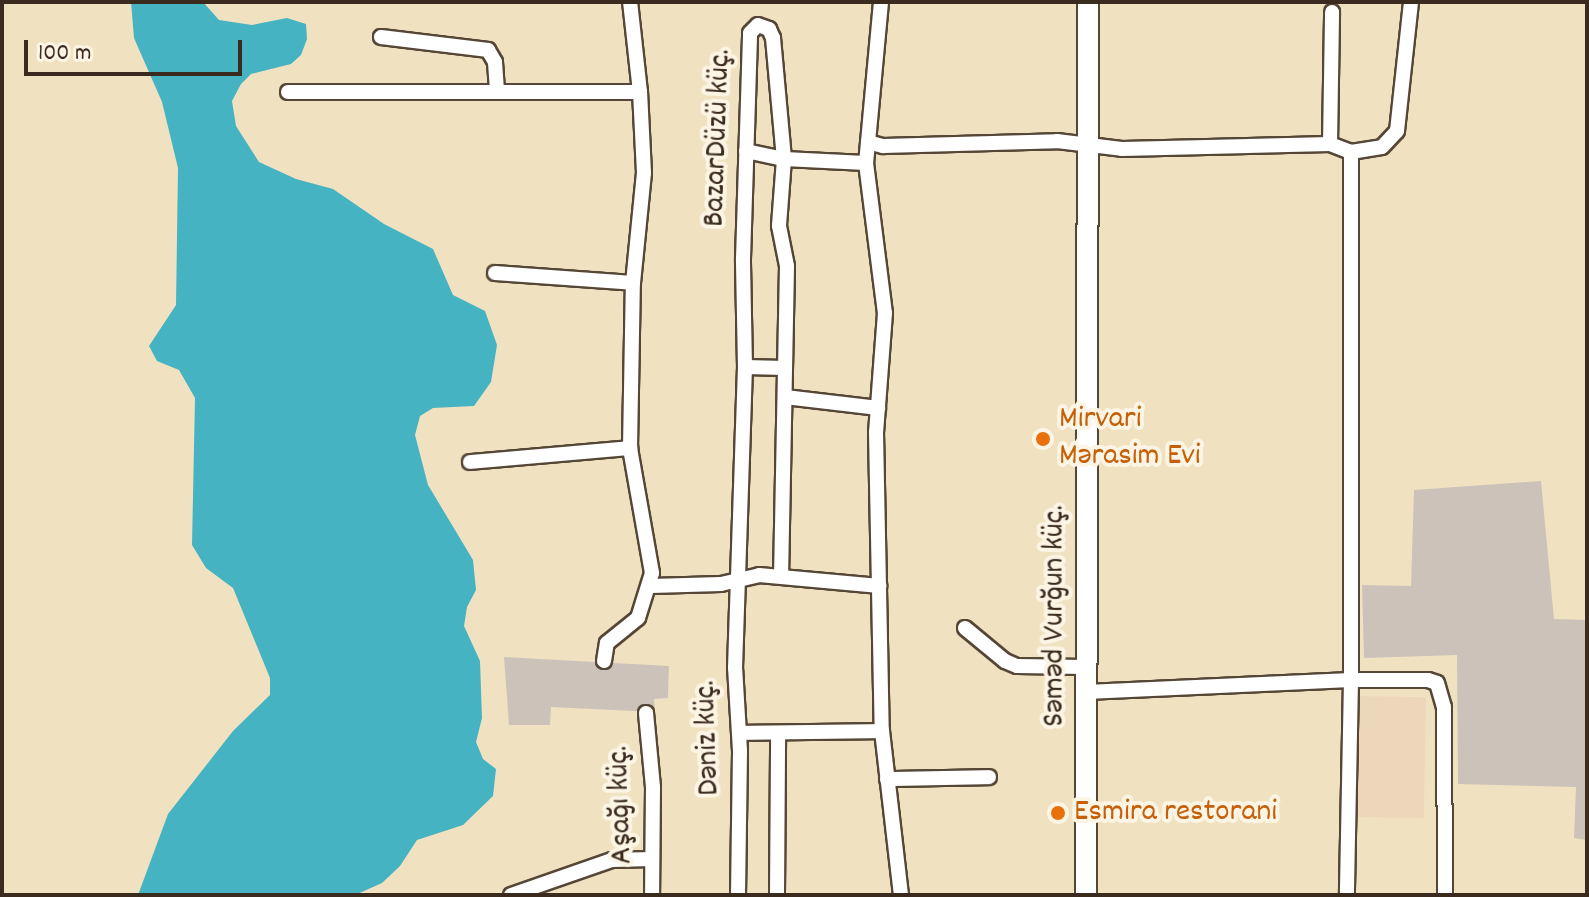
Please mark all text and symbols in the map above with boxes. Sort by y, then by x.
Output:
scale bar [28,24,246,74]
text: 100 m [38,37,91,71]
street label: BazarDüzü küç. [697,48,741,228]
place label: Mirvari Mərasim Evi [1059,402,1201,477]
marker: Mirvari Mərasim Evi [1034,430,1052,448]
street label: Səməd Vurğun küç. [1037,505,1075,727]
street label: Dəniz küç. [688,680,730,796]
street label: Aşağı küç. [601,745,643,865]
place label: Esmira restorani [1074,794,1277,832]
marker: Esmira restorani [1049,804,1067,822]

